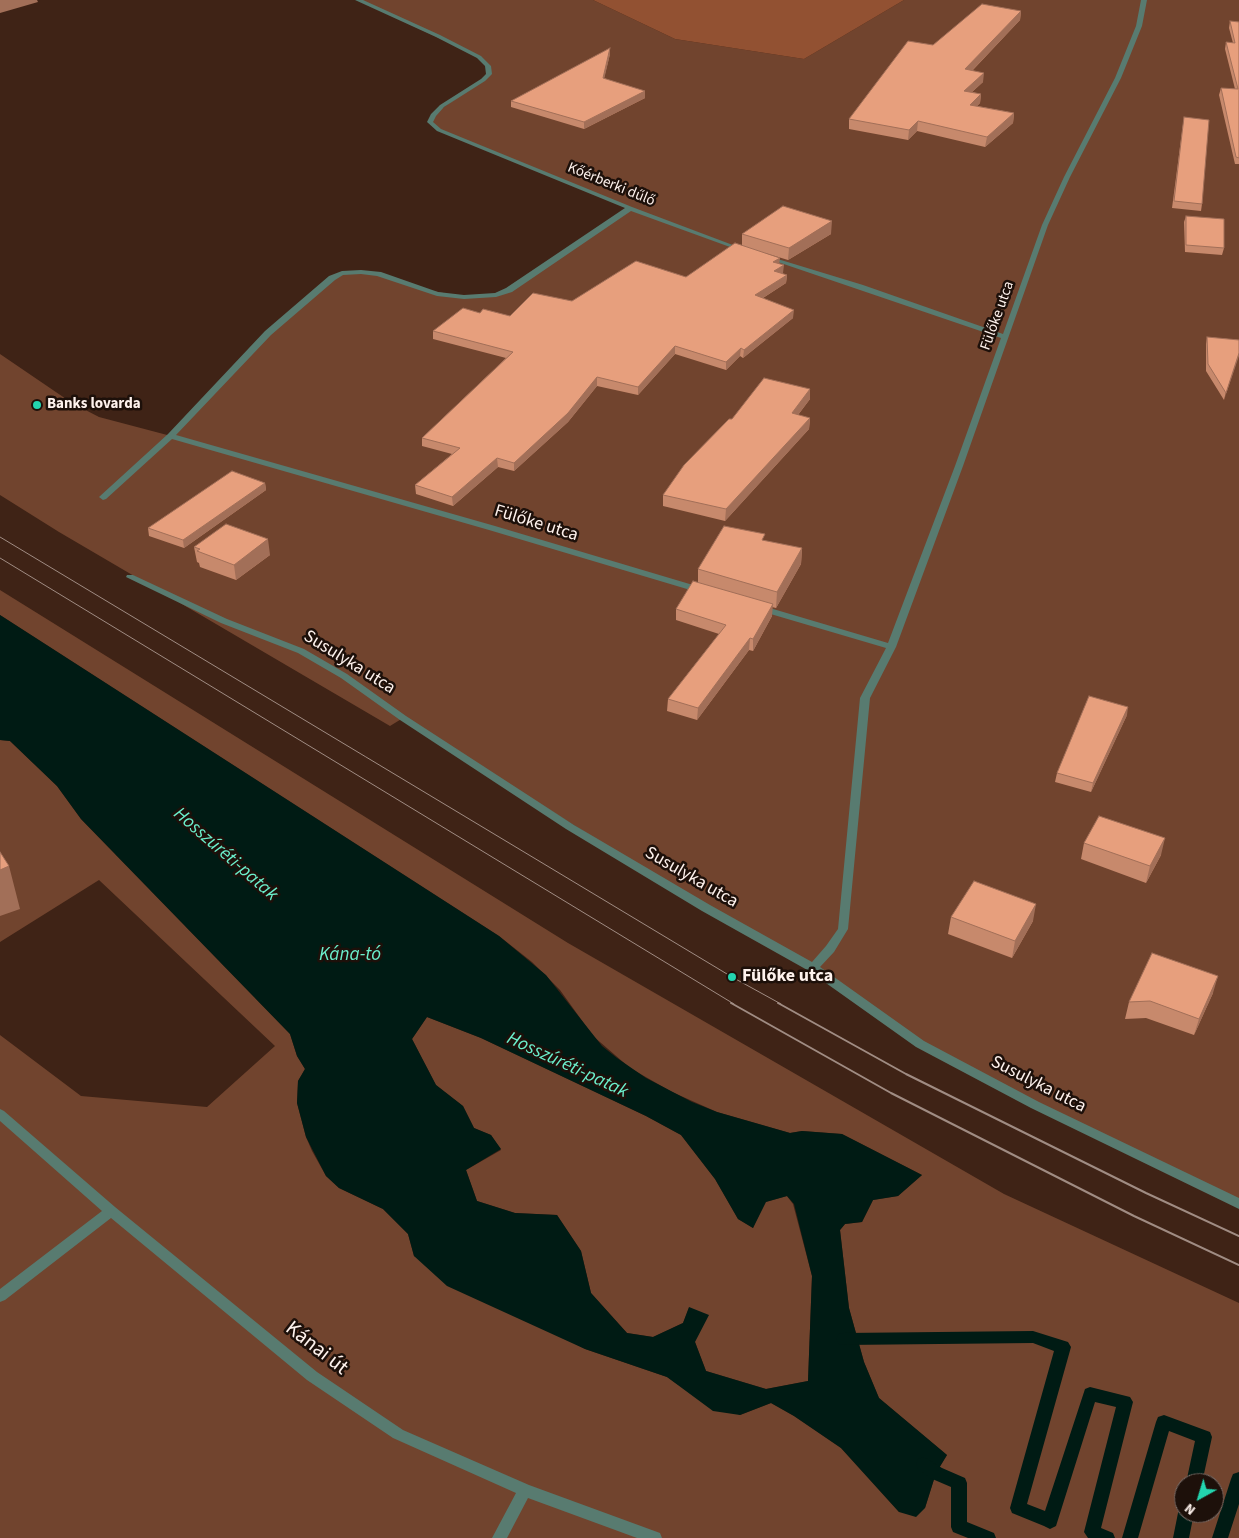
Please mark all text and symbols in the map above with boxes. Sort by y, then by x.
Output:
street label: Kőérberki dűlő [565,159,657,211]
street label: Fülőke utca [977,279,1019,353]
place label: Banks lovarda [47,396,141,414]
marker: Banks lovarda [31,399,43,411]
street label: Fülőke utca [491,501,581,547]
street label: Susulyka utca [299,626,399,700]
water label: Hosszúréti-patak [168,803,282,907]
street label: Susulyka utca [641,843,741,913]
water label: Kána-tó [319,945,381,967]
place label: Fülőke utca [742,966,833,988]
marker: Fülőke utca [726,971,738,983]
water label: Hosszúréti-patak [503,1028,631,1104]
street label: Susulyka utca [987,1052,1089,1118]
street label: Kánai út [280,1317,352,1381]
north arrow [1174,1473,1224,1523]
text: N [1180,1498,1200,1520]

